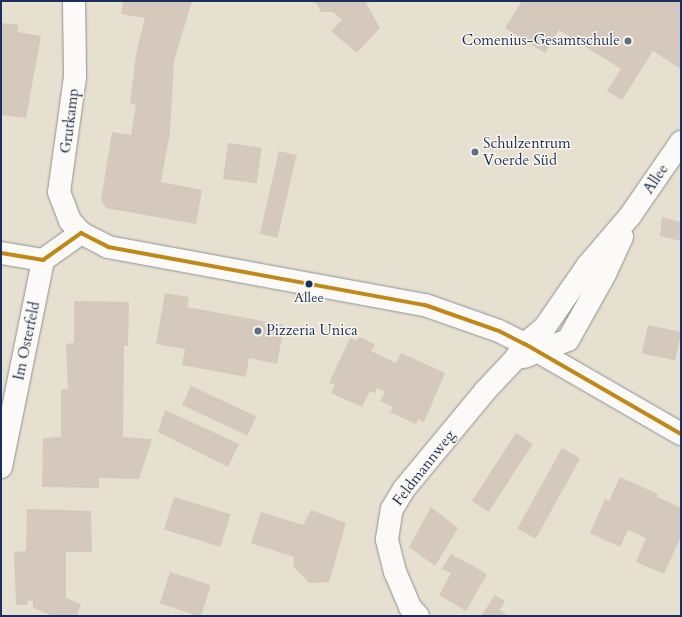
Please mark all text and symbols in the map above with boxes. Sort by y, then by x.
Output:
place label: Comenius-Gesamtschule [462,32,620,50]
marker: Comenius-Gesamtschule [623,36,633,46]
street label: Grutkamp [57,87,83,155]
place label: Schulzentrum Voerde Süd [483,134,571,169]
marker: Schulzentrum Voerde Süd [470,147,480,157]
street label: Allee [640,161,672,197]
marker: Allee [304,279,314,289]
place label: Allee [294,290,324,306]
street label: Im Osterfeld [10,300,44,382]
place label: Pizzeria Unica [266,322,358,340]
marker: Pizzeria Unica [253,326,263,336]
street label: Feldmannweg [389,427,459,509]

